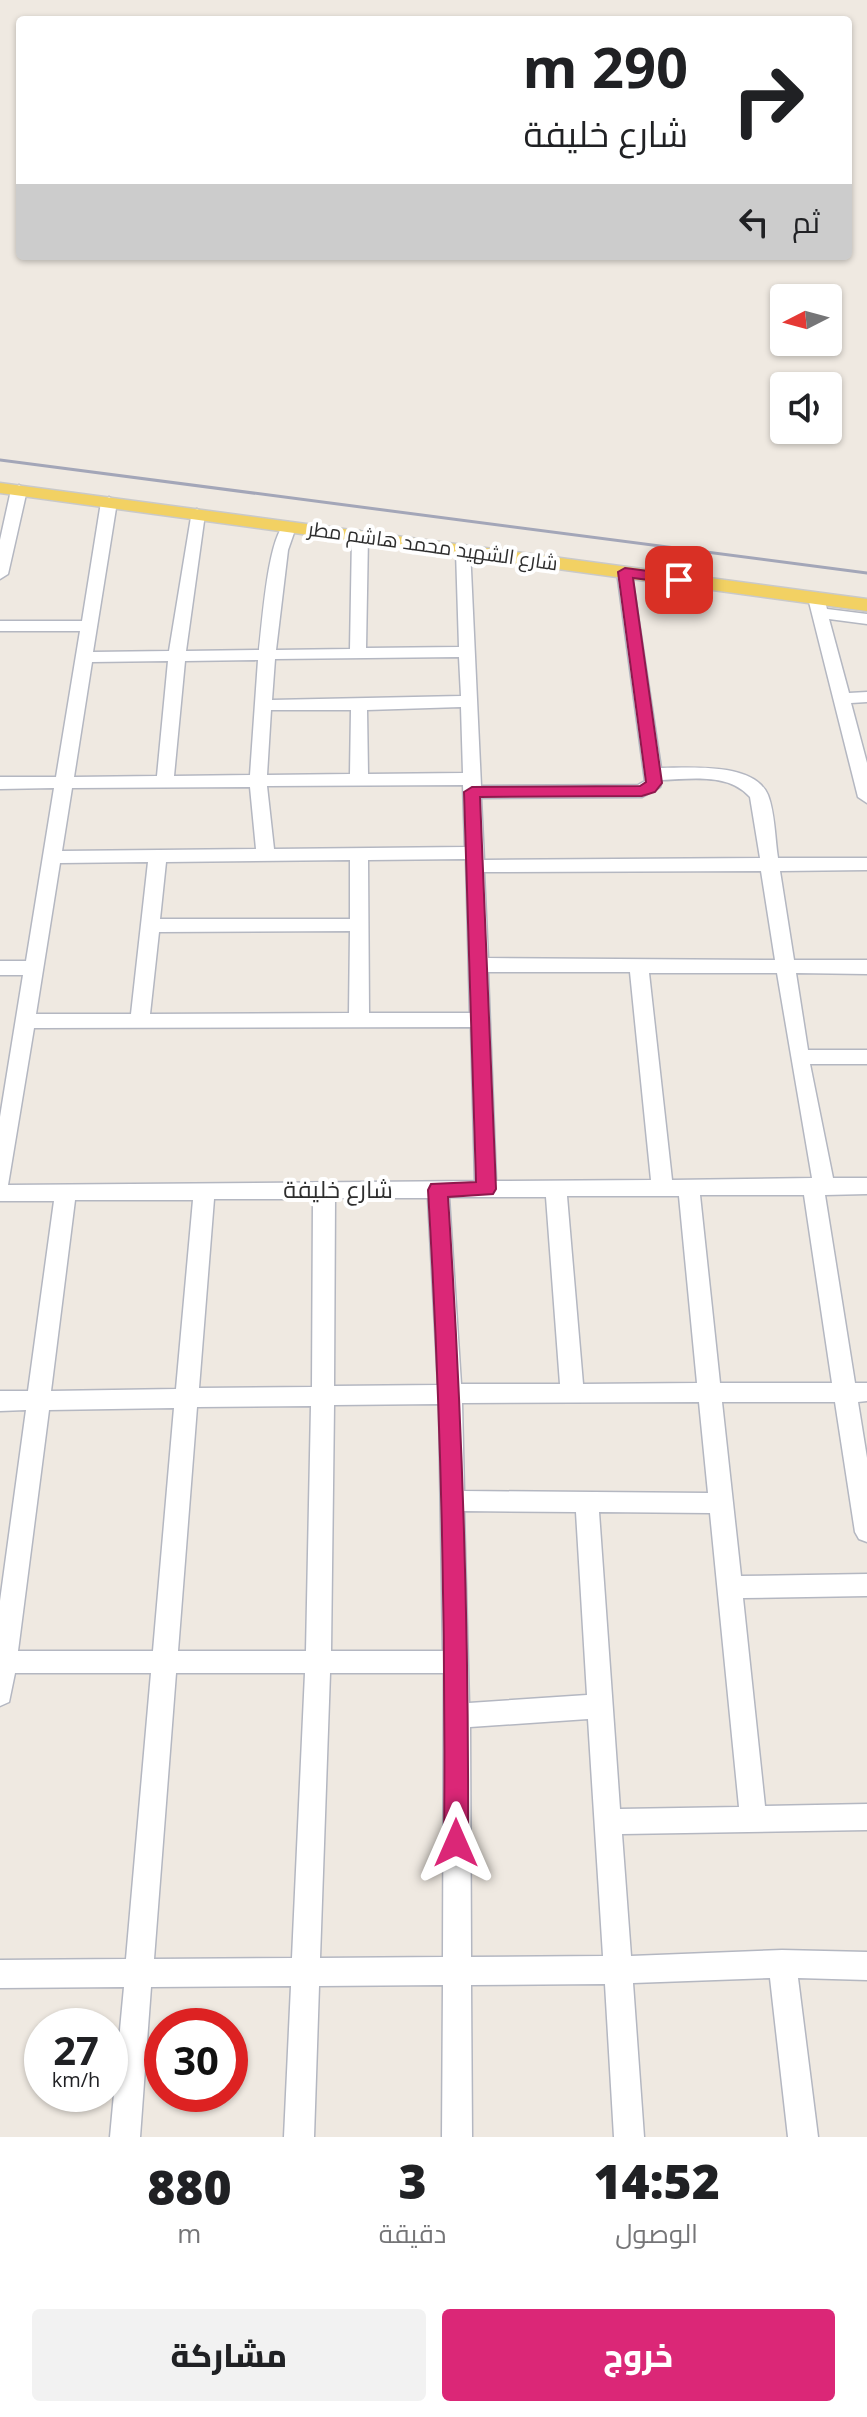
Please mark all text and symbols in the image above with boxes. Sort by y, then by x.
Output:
text: 290 m [522,28,688,104]
icon: right [716,48,820,152]
text: شارع خليفة [523,109,688,158]
icon: left [732,200,776,244]
text: ثم [792,201,820,242]
north arrow [770,284,842,356]
map controls [770,284,842,444]
button: sound [770,372,842,444]
street label: شارع الشهيد محمد هاشم مطر [305,514,560,577]
pin [645,546,713,614]
icon: arrive [657,558,701,602]
street label: شارع خليفة [283,1172,393,1206]
position arrow [414,1801,498,1885]
speed limit sign: 30 [144,2008,248,2112]
text: 27 [53,2022,99,2077]
text: km/h [52,2066,100,2093]
text: 3 [398,2148,427,2213]
text: 14:52 [593,2148,720,2213]
text: 880 [147,2154,232,2219]
text: m [177,2215,201,2251]
text: دقيقة [379,2215,446,2251]
text: الوصول [615,2215,698,2251]
button: مشاركة [32,2309,426,2401]
button: خروج [442,2309,835,2401]

